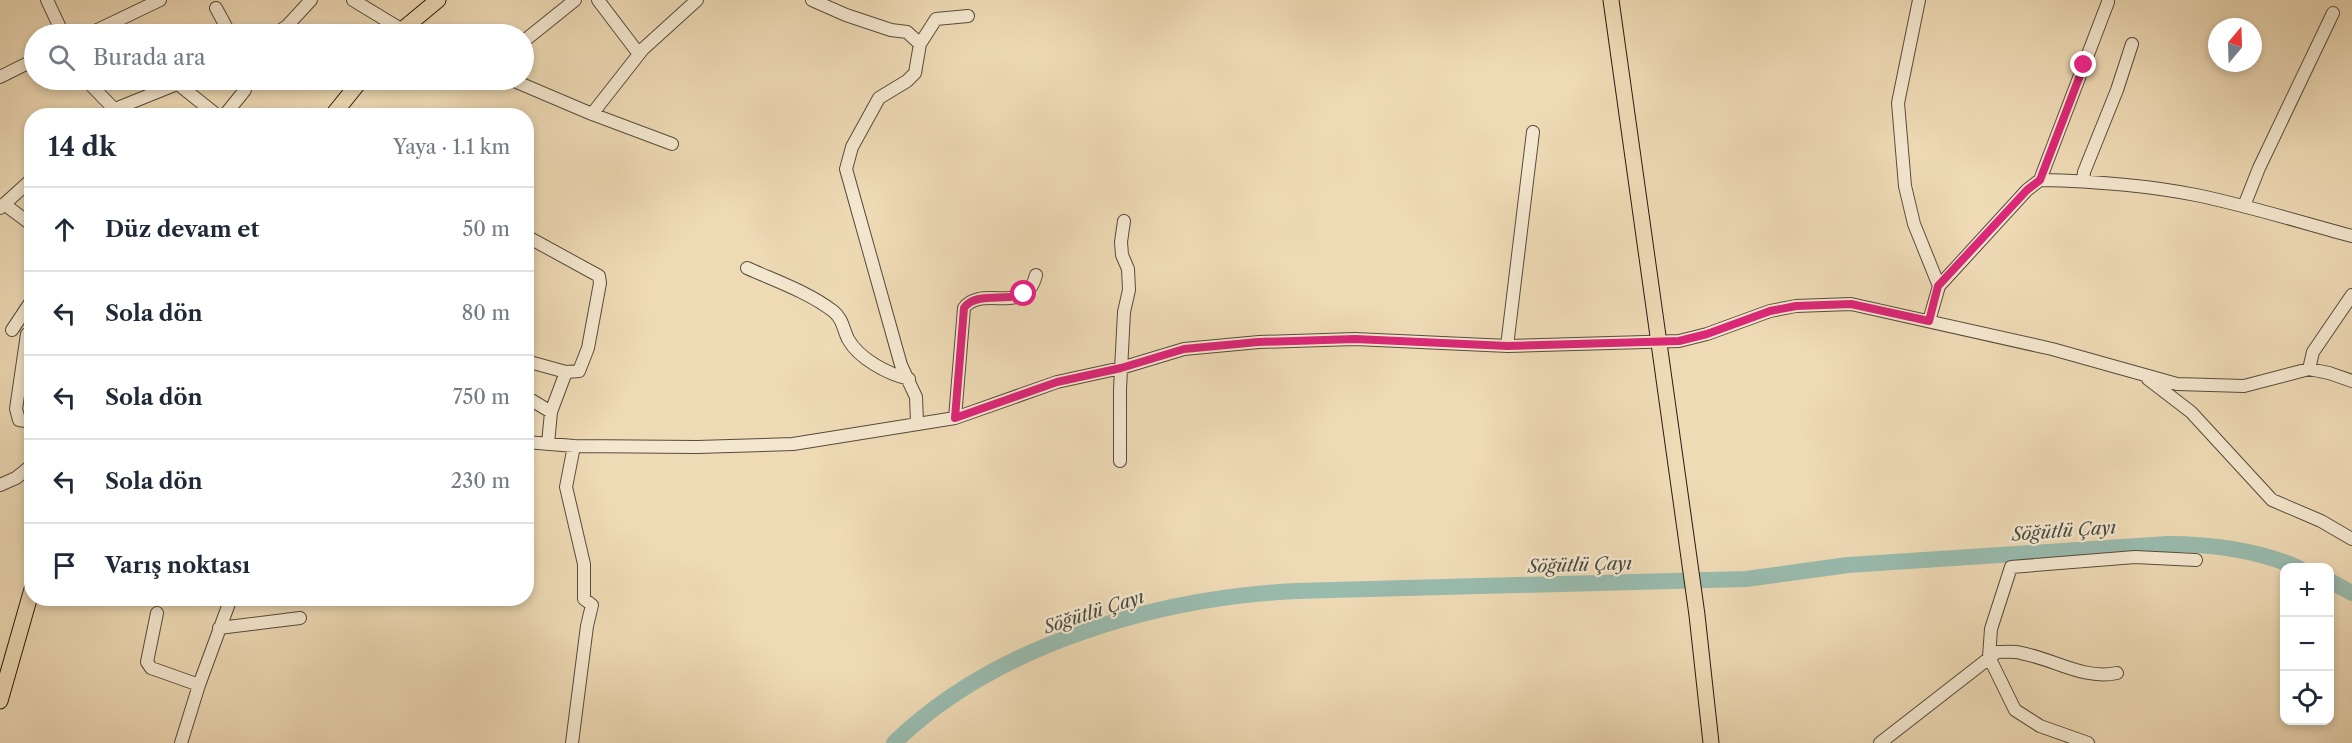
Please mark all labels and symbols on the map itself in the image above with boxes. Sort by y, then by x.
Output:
north arrow [2208,18,2262,72]
route end [2070,51,2096,77]
route start [1010,280,1036,306]
water label: Söğütlü Çayı [2010,516,2117,546]
water label: Söğütlü Çayı [1526,552,1633,578]
water label: Söğütlü Çayı [1040,585,1147,639]

